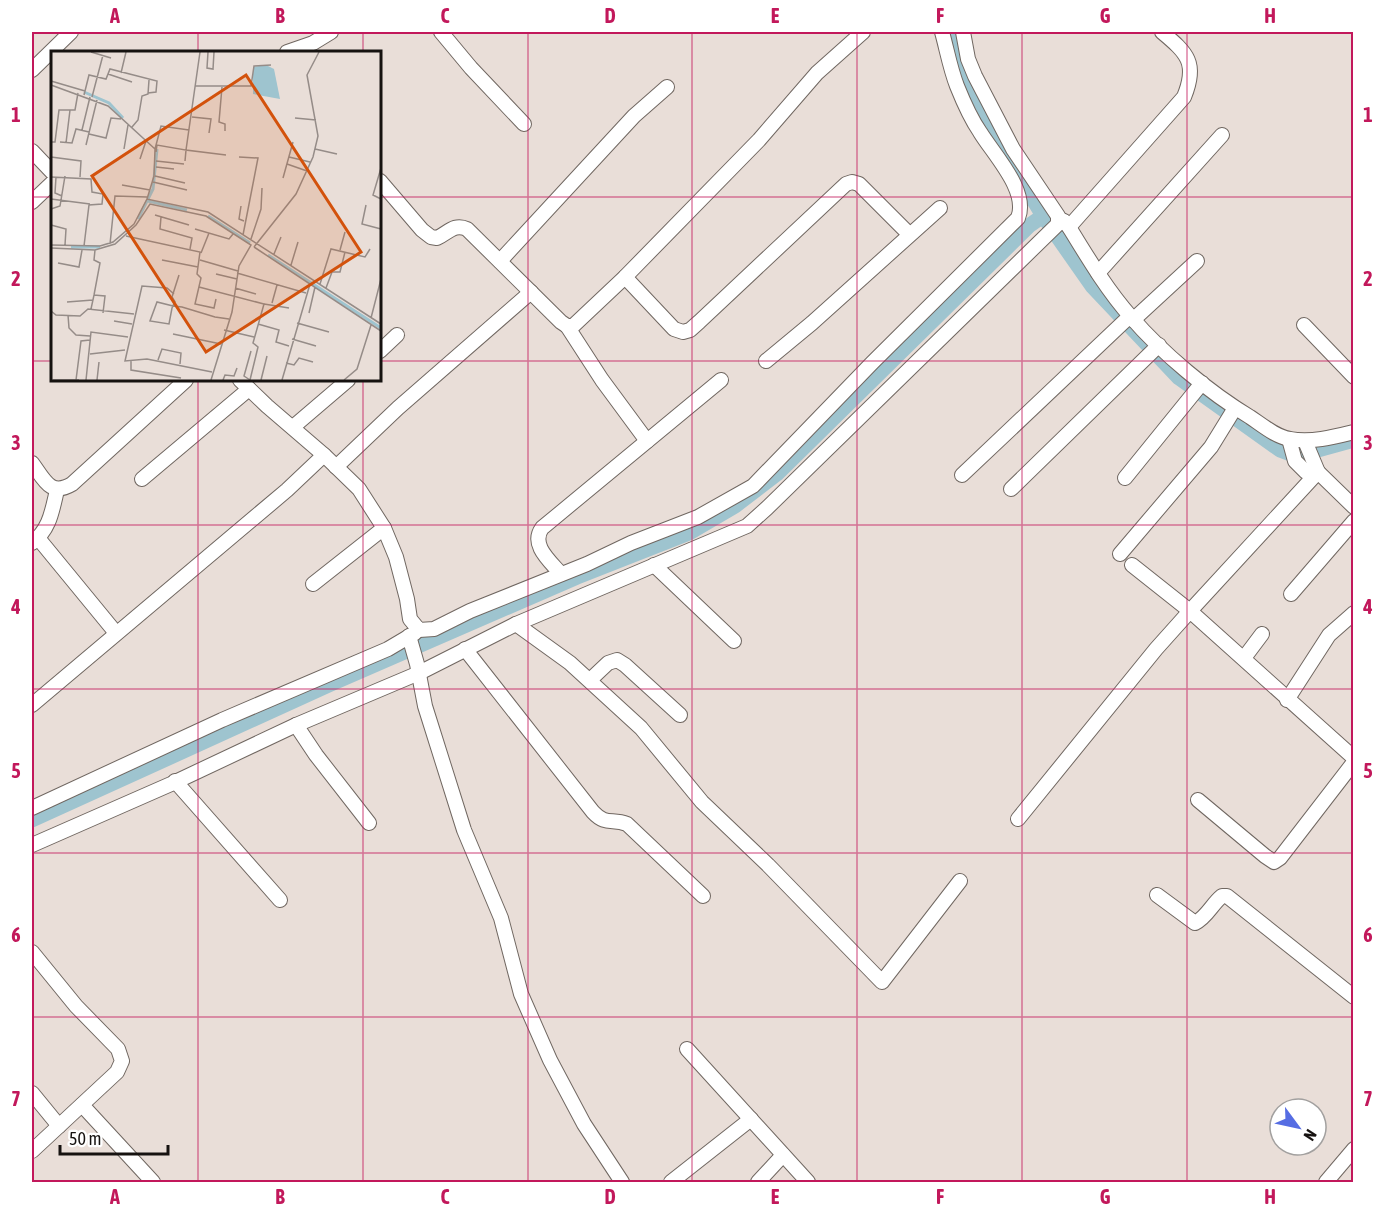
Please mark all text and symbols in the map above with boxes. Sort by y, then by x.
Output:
text: A [109,4,120,27]
text: B [275,4,285,27]
text: C [441,4,450,27]
text: D [604,4,616,27]
text: E [771,4,780,27]
text: F [936,4,944,27]
text: G [1100,4,1111,27]
text: H [1264,4,1276,27]
inset map [51,51,381,381]
text: 1 [11,103,21,126]
text: 1 [1363,103,1373,126]
text: 2 [11,267,21,290]
text: 2 [1363,267,1373,290]
text: 3 [11,431,21,454]
text: 3 [1363,431,1373,454]
text: 4 [10,595,21,618]
text: 4 [1362,595,1373,618]
text: 5 [11,759,21,782]
text: 5 [1363,759,1373,782]
text: 6 [11,923,21,946]
text: 6 [1363,923,1373,946]
text: 7 [11,1087,21,1110]
text: 7 [1363,1087,1373,1110]
north arrow [1268,1097,1328,1157]
scale bar [60,1118,168,1156]
text: N [1300,1126,1321,1144]
text: 50 m [69,1128,101,1149]
text: A [109,1185,120,1208]
text: B [275,1185,285,1208]
text: C [441,1185,450,1208]
text: D [604,1185,616,1208]
text: E [771,1185,780,1208]
text: F [936,1185,944,1208]
text: G [1100,1185,1111,1208]
text: H [1264,1185,1276,1208]

